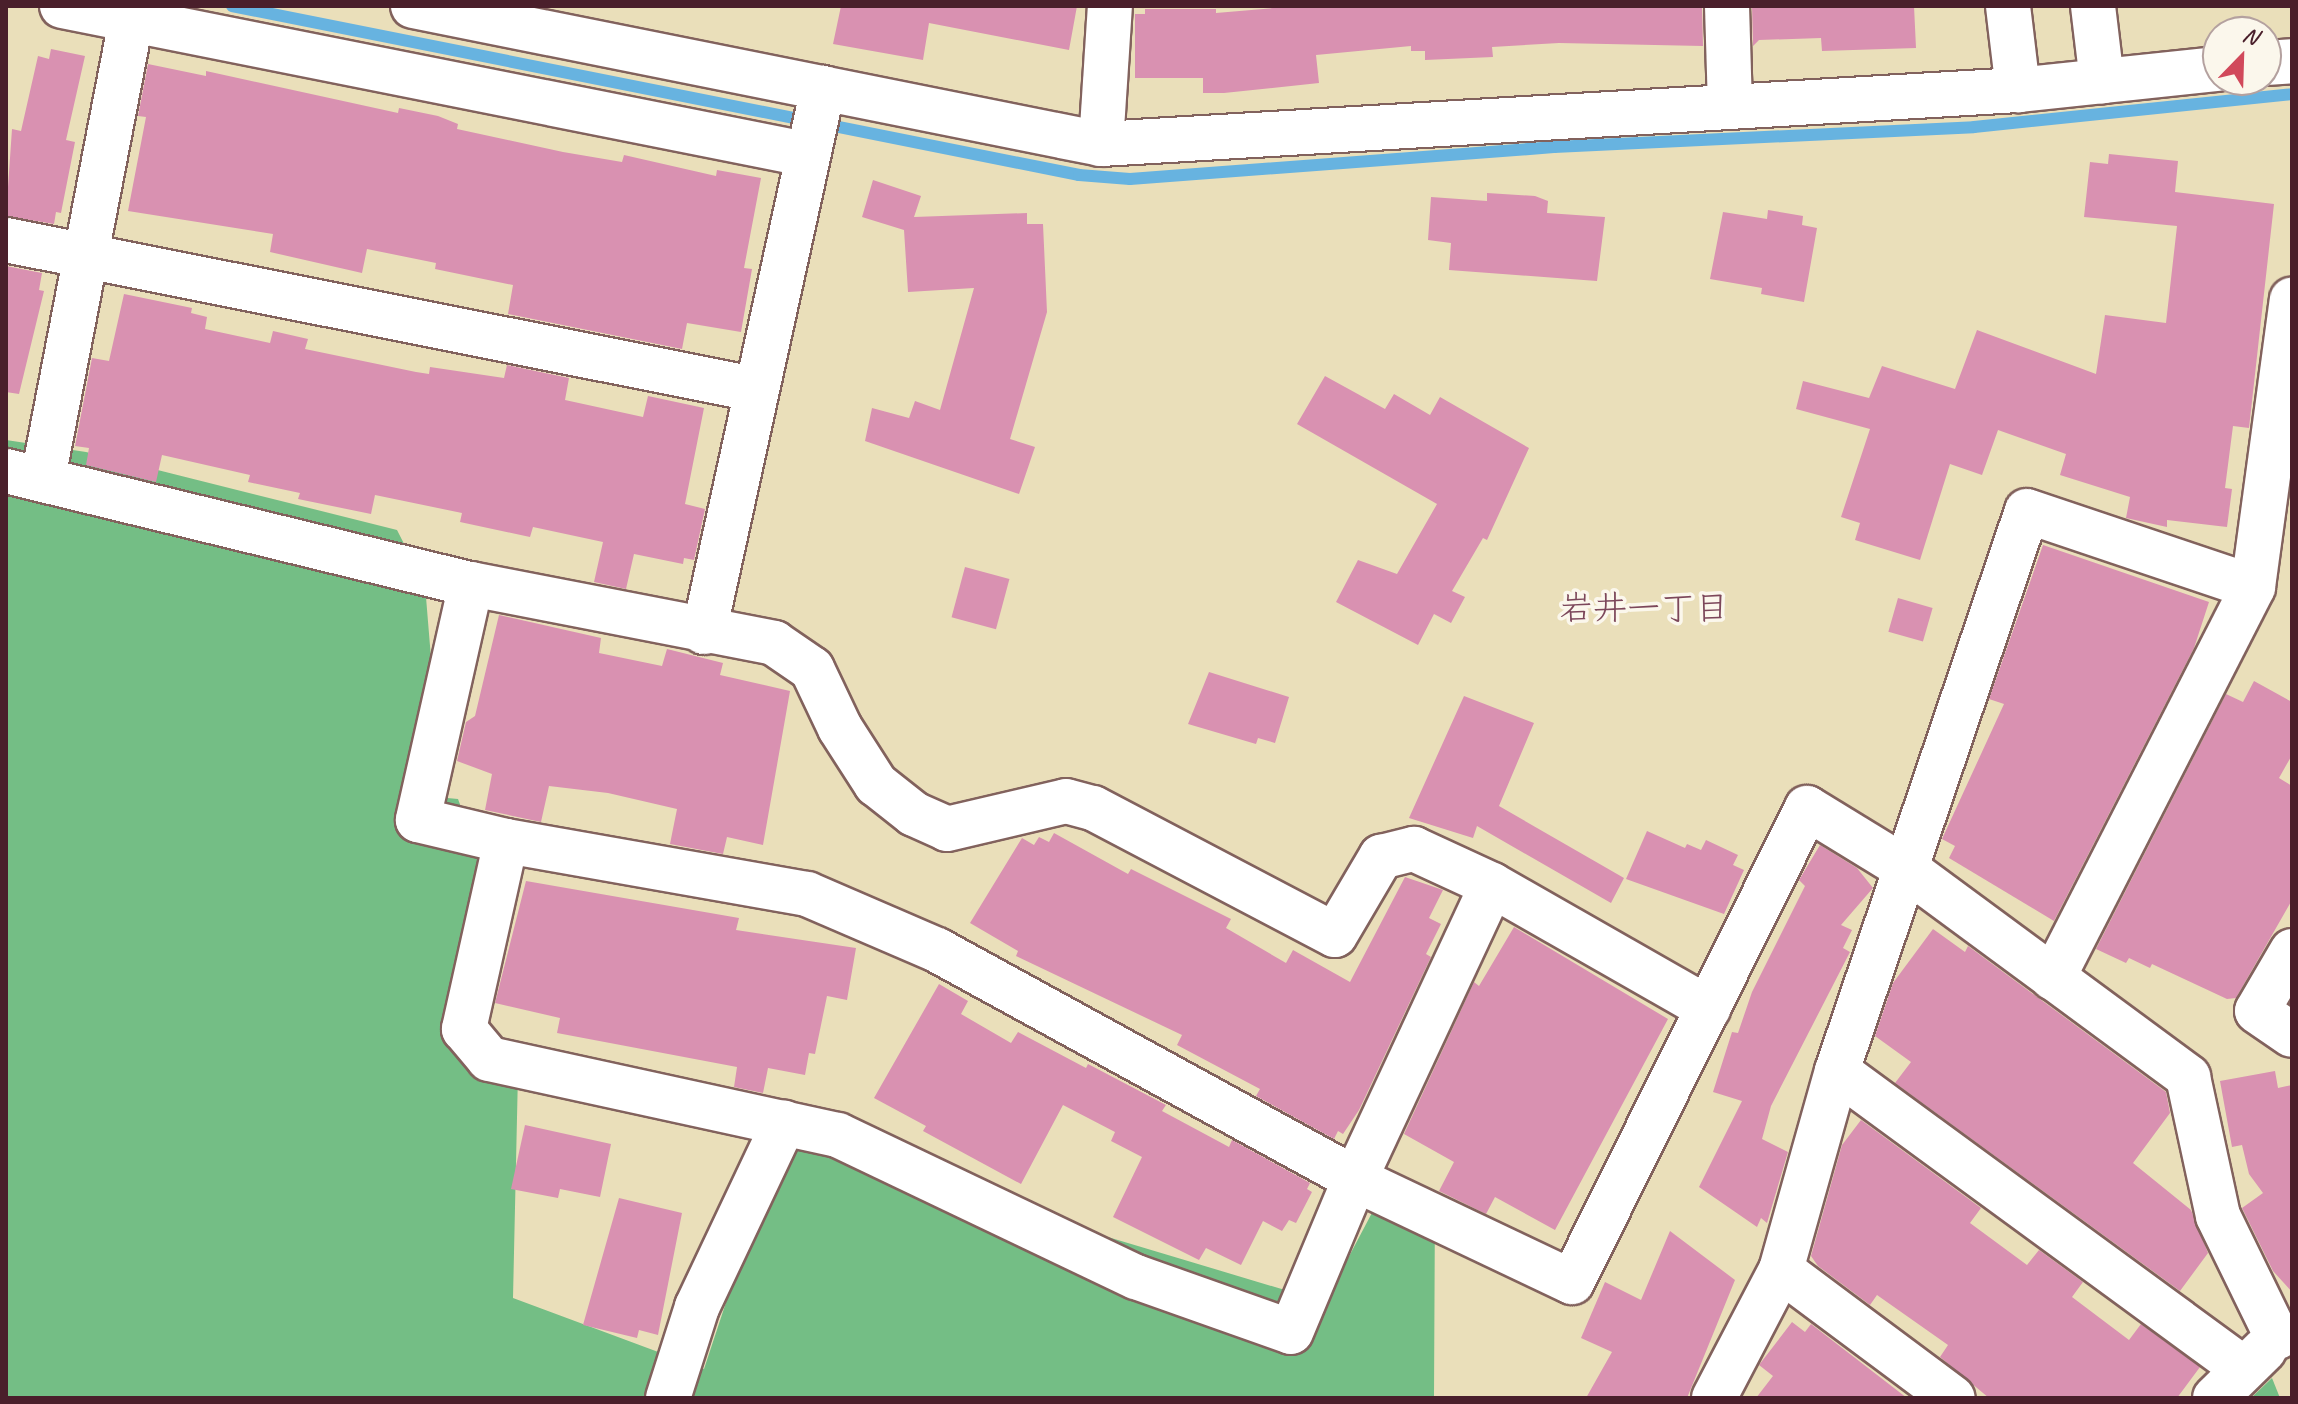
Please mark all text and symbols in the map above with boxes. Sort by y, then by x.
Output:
north arrow [2202,16,2282,96]
text: N [2239,20,2262,51]
district label: 岩井一丁目 [1559,588,1729,628]

